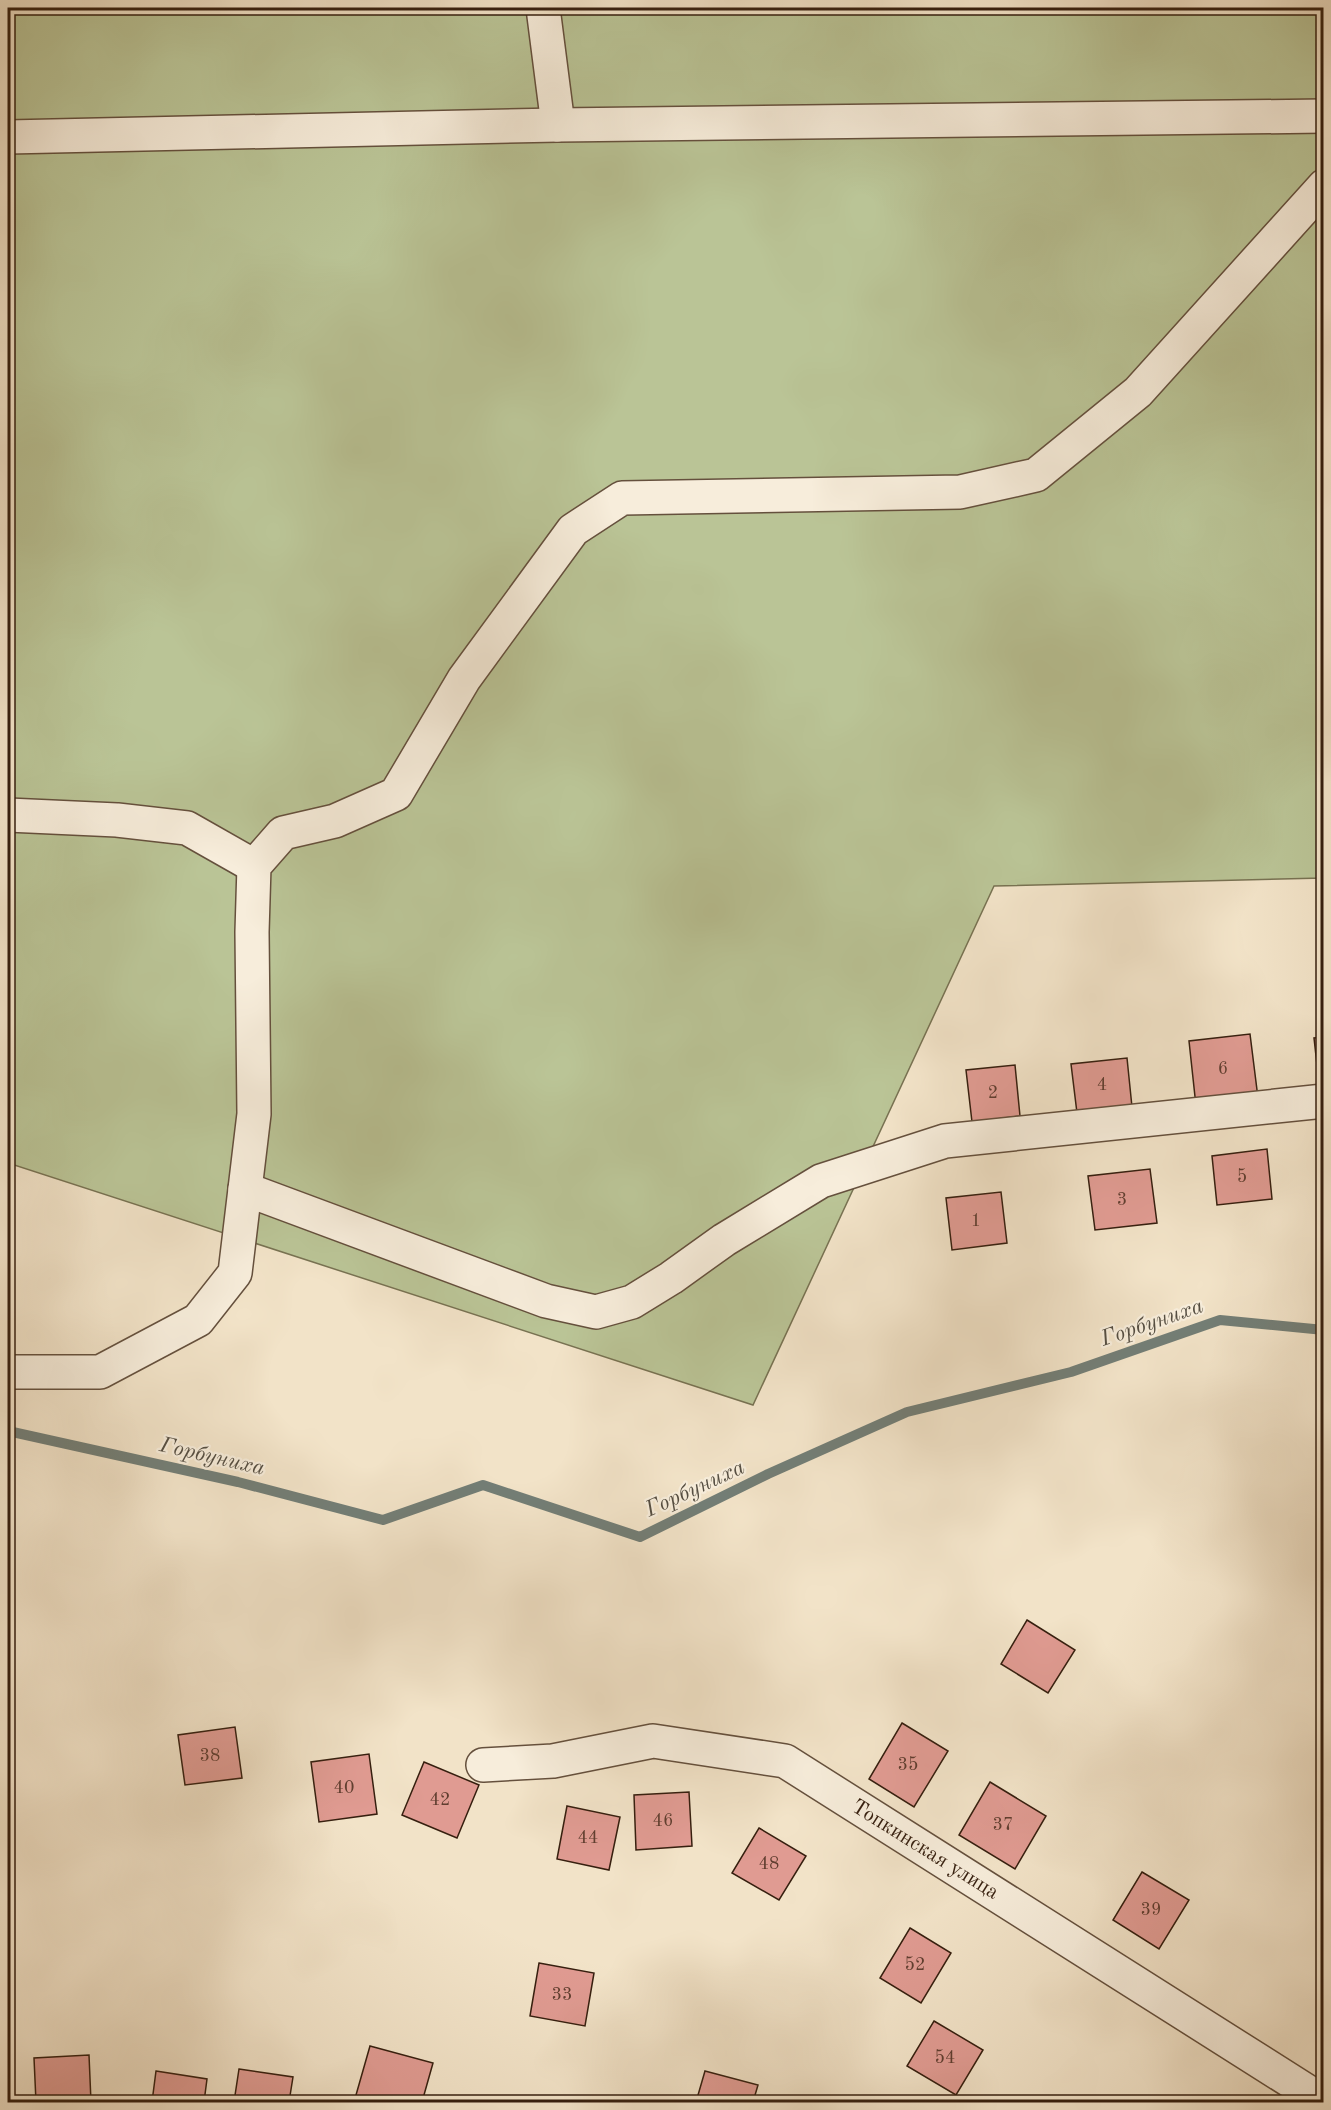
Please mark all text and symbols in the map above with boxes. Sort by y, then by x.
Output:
house number: 6 [1218,1060,1228,1078]
house number: 4 [1097,1076,1107,1094]
house number: 2 [988,1084,998,1102]
house number: 5 [1237,1168,1247,1186]
house number: 3 [1117,1191,1127,1209]
house number: 1 [971,1212,981,1230]
water label: Горбуниха [1097,1295,1206,1351]
water label: Горбуниха [156,1434,267,1480]
water label: Горбуниха [641,1456,748,1522]
house number: 38 [200,1747,220,1765]
house number: 35 [898,1756,918,1774]
house number: 40 [334,1779,354,1797]
house number: 42 [430,1791,450,1809]
street label: Топкинская улица [848,1796,1002,1904]
house number: 46 [653,1812,673,1830]
house number: 37 [993,1816,1013,1834]
house number: 44 [578,1829,598,1847]
house number: 48 [759,1855,779,1873]
house number: 39 [1141,1901,1161,1919]
house number: 52 [905,1956,925,1974]
house number: 33 [552,1986,572,2004]
house number: 54 [935,2049,955,2067]

